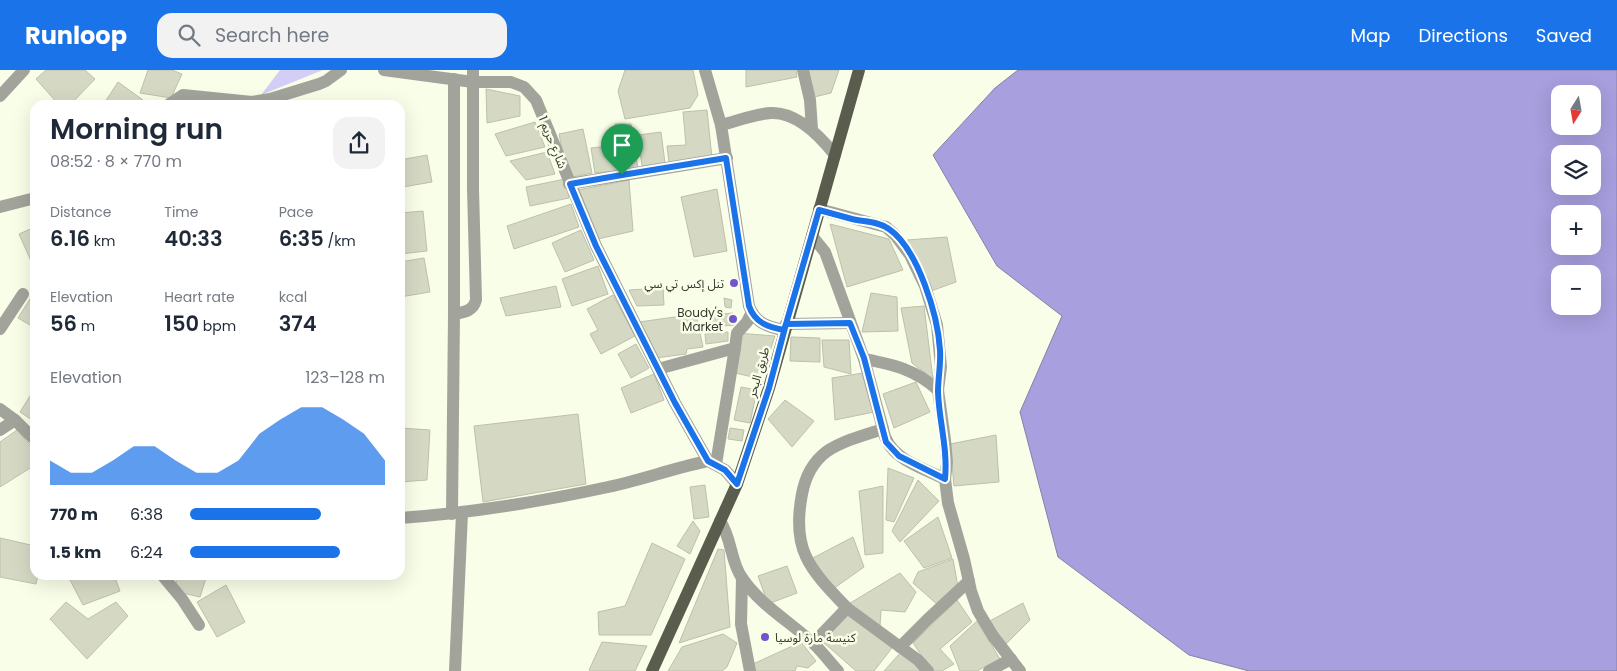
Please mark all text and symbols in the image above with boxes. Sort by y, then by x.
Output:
search box [157,13,507,58]
text: Runloop [25,19,127,52]
icon: search [175,21,203,49]
text: Search here [215,22,329,49]
text: Map [1351,23,1390,48]
text: Directions [1418,23,1508,48]
text: Saved [1536,23,1592,48]
north arrow [1551,85,1601,135]
map controls [1551,85,1601,315]
text: Morning run [50,110,223,149]
street label: شارع حريم 1 [534,113,571,171]
button: share [333,117,385,169]
pin [601,124,643,175]
icon: arrive [608,131,636,159]
button: layers [1551,145,1601,195]
text: 08:52 · 8 × 770 m [50,150,182,173]
text: Distance [50,202,111,222]
text: Time [164,202,198,222]
text: Pace [279,202,313,222]
button: + [1551,205,1601,255]
text: 6.16 [50,224,90,253]
text: 40:33 [164,224,222,253]
text: 6:35 [279,224,324,253]
text: km [90,231,115,251]
text: /km [324,231,356,251]
button: − [1551,265,1601,315]
place label: تنل إكس تي سي [644,275,724,293]
marker: تنل إكس تي سي [728,277,740,289]
text: Elevation [50,287,113,307]
text: Heart rate [164,287,235,307]
text: kcal [279,287,307,307]
place label: Boudy's Market [677,304,723,335]
text: 56 [50,309,77,338]
text: 150 [164,309,199,338]
text: 374 [279,309,317,338]
marker: Boudy's Market [727,313,739,325]
text: m [77,316,95,336]
text: bpm [199,316,236,336]
street label: طريق البحر [742,345,773,400]
text: Elevation [50,366,122,389]
text: 123–128 m [305,366,385,389]
text: 770 m [50,503,98,526]
text: 6:38 [130,503,163,526]
text: 1.5 km [50,541,101,564]
text: 6:24 [130,541,163,564]
place label: كنيسة مارة لوسيا [775,629,857,646]
marker: كنيسة مارة لوسيا [759,631,771,643]

